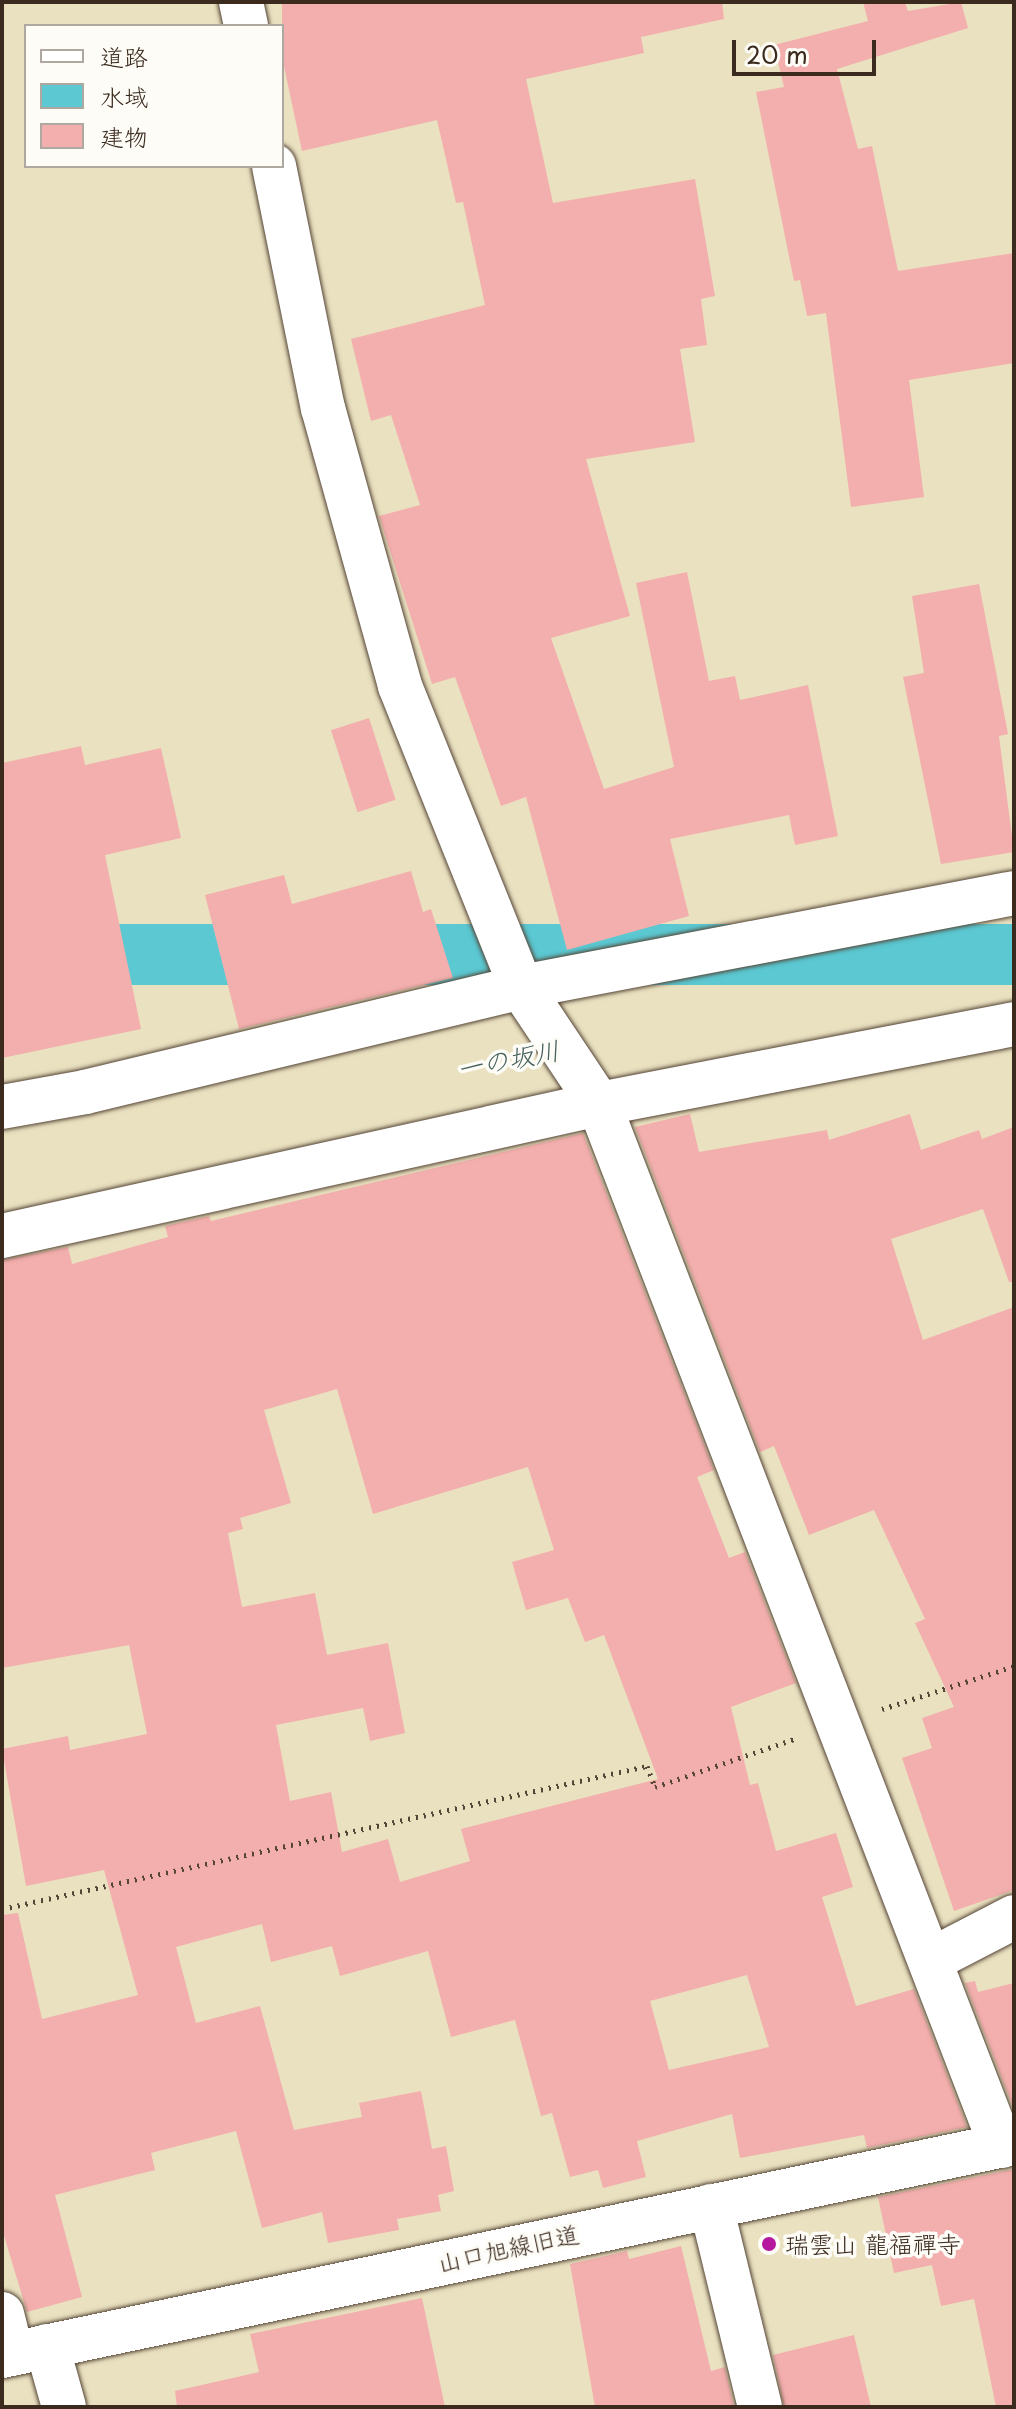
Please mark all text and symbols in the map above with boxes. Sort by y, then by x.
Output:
legend [24,24,284,168]
scale bar [736,24,880,74]
text: 20 m [746,36,808,72]
text: 道路 [100,38,148,74]
text: 水域 [100,78,148,114]
text: 建物 [100,118,148,154]
water label: 一の坂川 [454,1034,562,1084]
street label: 山口旭線旧道 [435,2219,581,2277]
place label: 瑞雲山 龍福禪寺 [785,2230,961,2258]
marker: 瑞雲山 龍福禪寺 [760,2235,778,2253]

